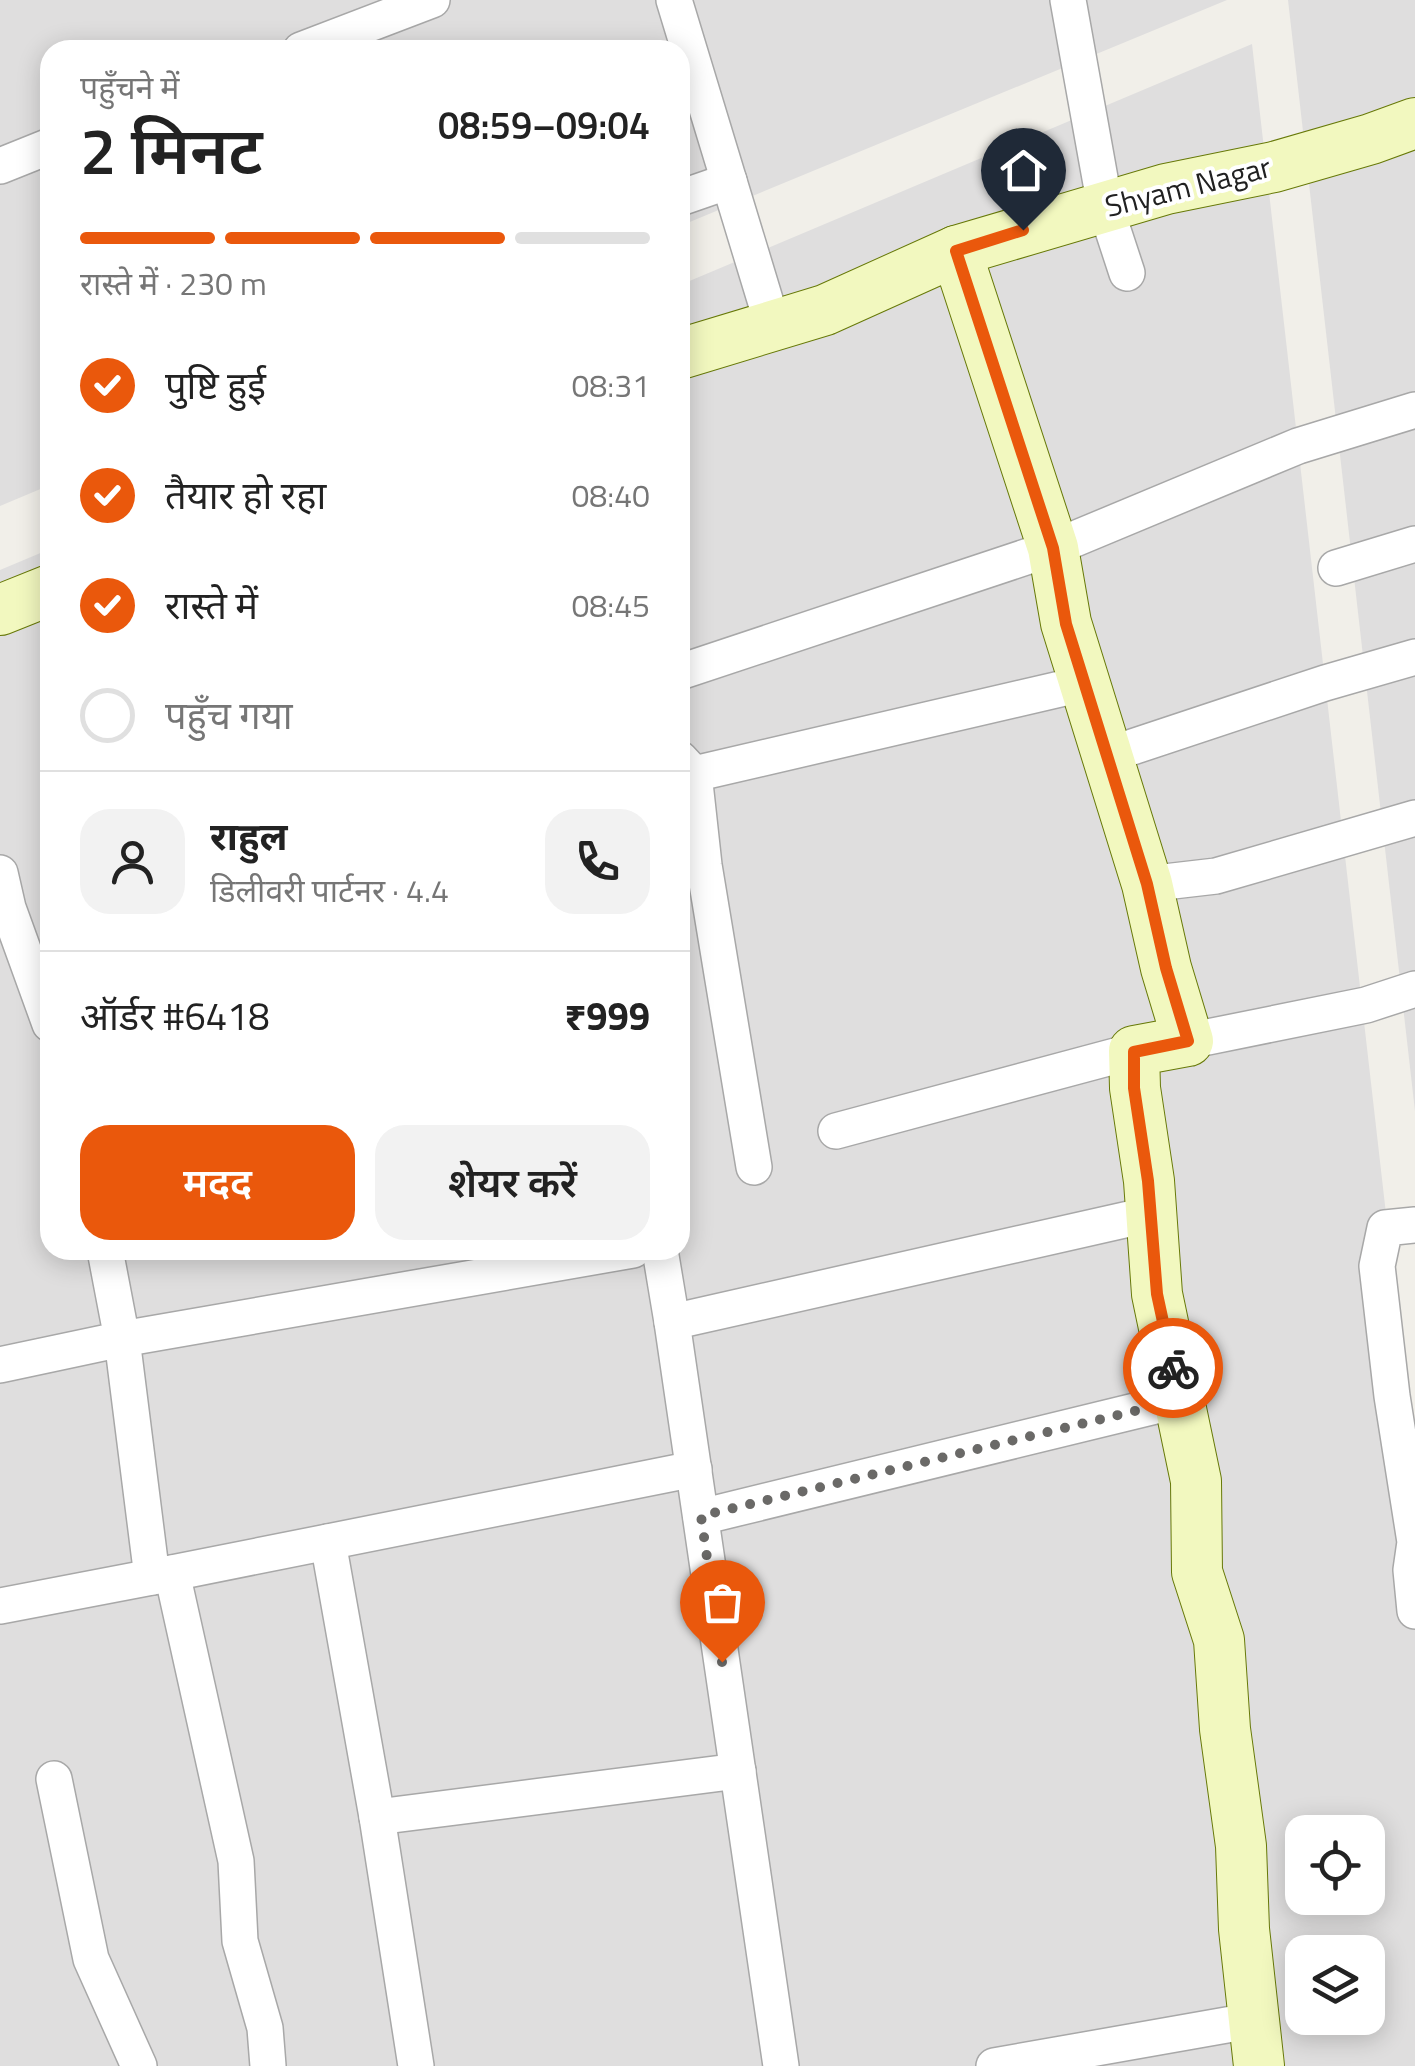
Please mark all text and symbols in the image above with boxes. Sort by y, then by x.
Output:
text: पहुँचने में [80,63,179,111]
text: 08:59–09:04 [438,96,650,154]
text: 2 मिनट [80,100,263,199]
pin [981,128,1066,231]
icon: home [996,143,1051,198]
street label: Shyam Nagar [1100,143,1275,229]
text: रास्ते में · 230 m [80,259,267,307]
text: पुष्टि हुई [165,356,266,414]
icon: check [80,358,135,413]
text: 08:31 [571,361,650,409]
text: तैयार हो रहा [165,466,326,524]
icon: check [80,468,135,523]
text: 08:40 [571,471,650,519]
text: रास्ते में [165,576,258,634]
icon: check [80,578,135,633]
text: 08:45 [571,581,650,629]
text: पहुँच गया [165,686,293,744]
text: राहुल [210,807,287,865]
button: person [80,809,185,914]
button: phone [545,809,650,914]
text: डिलीवरी पार्टनर · 4.4 [210,866,449,914]
text: ऑर्डर #6418 [80,987,270,1045]
text: ₹999 [564,987,650,1045]
button: मदद [80,1125,355,1240]
button: शेयर करें [375,1125,650,1240]
courier [1123,1318,1223,1418]
icon: bike [1146,1341,1201,1396]
pin [680,1560,765,1663]
icon: bag [695,1575,750,1630]
map controls [1285,1815,1385,2035]
button: locate [1285,1815,1385,1915]
button: layers [1285,1935,1385,2035]

